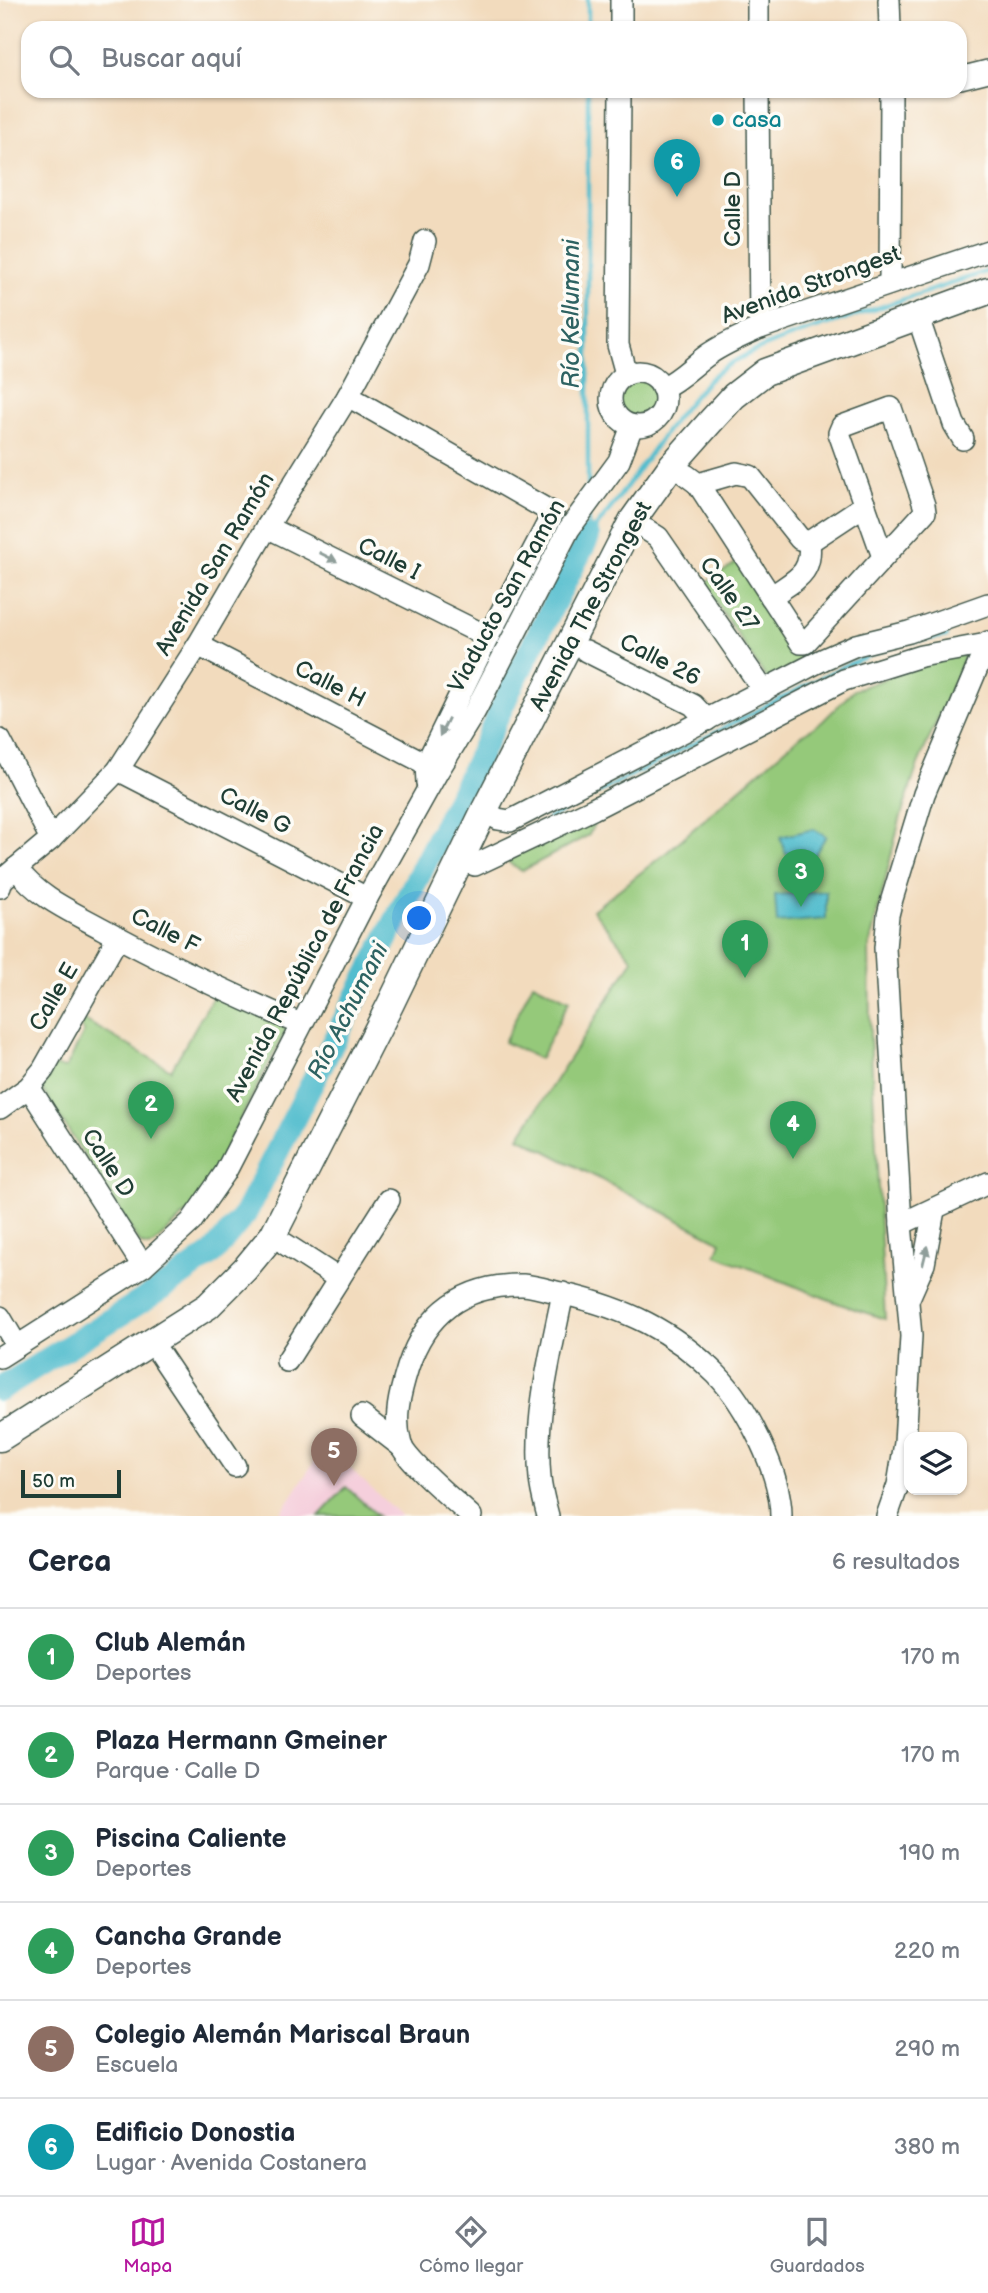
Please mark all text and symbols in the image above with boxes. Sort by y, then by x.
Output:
search box [21,21,967,98]
icon: search [45,41,83,79]
text: Buscar aquí [101,44,242,75]
place label: casa [732,106,782,134]
marker: casa [710,112,726,128]
pin: 6 [654,139,700,197]
street label: Calle D [719,171,747,247]
water label: Río Kellumani [557,238,586,389]
street label: Avenida Strongest [718,240,904,330]
street label: Avenida San Ramón [149,467,281,661]
street label: Viaducto San Ramón [442,494,572,698]
street label: Avenida The Strongest [524,496,658,716]
street label: Calle I [353,531,425,587]
street label: Calle 27 [693,551,765,637]
one-way arrow [318,552,338,563]
street label: Calle 26 [615,628,705,692]
street label: Calle H [290,654,370,714]
one-way arrow [439,717,450,737]
street label: Calle G [215,781,295,841]
street label: Avenida República de Francia [220,819,390,1107]
pin: 3 [778,849,824,907]
your location [402,901,436,935]
street label: Calle F [126,902,204,960]
pin: 1 [722,920,768,978]
water label: Río Achumani [301,937,396,1084]
street label: Calle E [23,958,85,1036]
pin: 2 [128,1081,174,1139]
pin: 4 [770,1101,816,1159]
street label: Calle D [76,1123,140,1203]
one-way arrow [920,1245,931,1267]
pin: 5 [311,1428,357,1486]
map controls [904,1432,967,1495]
button: layers [904,1432,967,1495]
scale bar [21,1467,121,1499]
text: 50 m [32,1470,75,1493]
text: Cerca [28,1544,111,1580]
text: 6 resultados [832,1548,960,1576]
text: Club Alemán [95,1628,246,1659]
text: 1 [46,1643,56,1671]
text: 170 m [901,1643,960,1671]
text: Deportes [95,1659,191,1687]
text: Plaza Hermann Gmeiner [95,1726,387,1757]
text: 2 [44,1741,58,1769]
text: 170 m [901,1741,960,1769]
text: Parque · Calle D [95,1757,260,1785]
text: Piscina Caliente [95,1824,286,1855]
text: 3 [44,1839,58,1867]
text: 190 m [899,1839,960,1867]
text: Deportes [95,1855,191,1883]
text: Cancha Grande [95,1922,282,1953]
text: 4 [44,1937,58,1965]
text: 220 m [894,1937,960,1965]
text: Deportes [95,1953,191,1981]
text: Colegio Alemán Mariscal Braun [95,2020,470,2051]
text: 5 [44,2035,58,2063]
text: 290 m [894,2035,960,2063]
text: Escuela [95,2051,178,2079]
text: Edificio Donostia [95,2118,295,2149]
text: 6 [44,2133,58,2161]
text: 380 m [894,2133,960,2161]
text: Lugar · Avenida Costanera [95,2149,367,2177]
tab: Mapa [123,2213,172,2278]
tab: Cómo llegar [419,2213,523,2278]
tab: Guardados [770,2213,865,2278]

